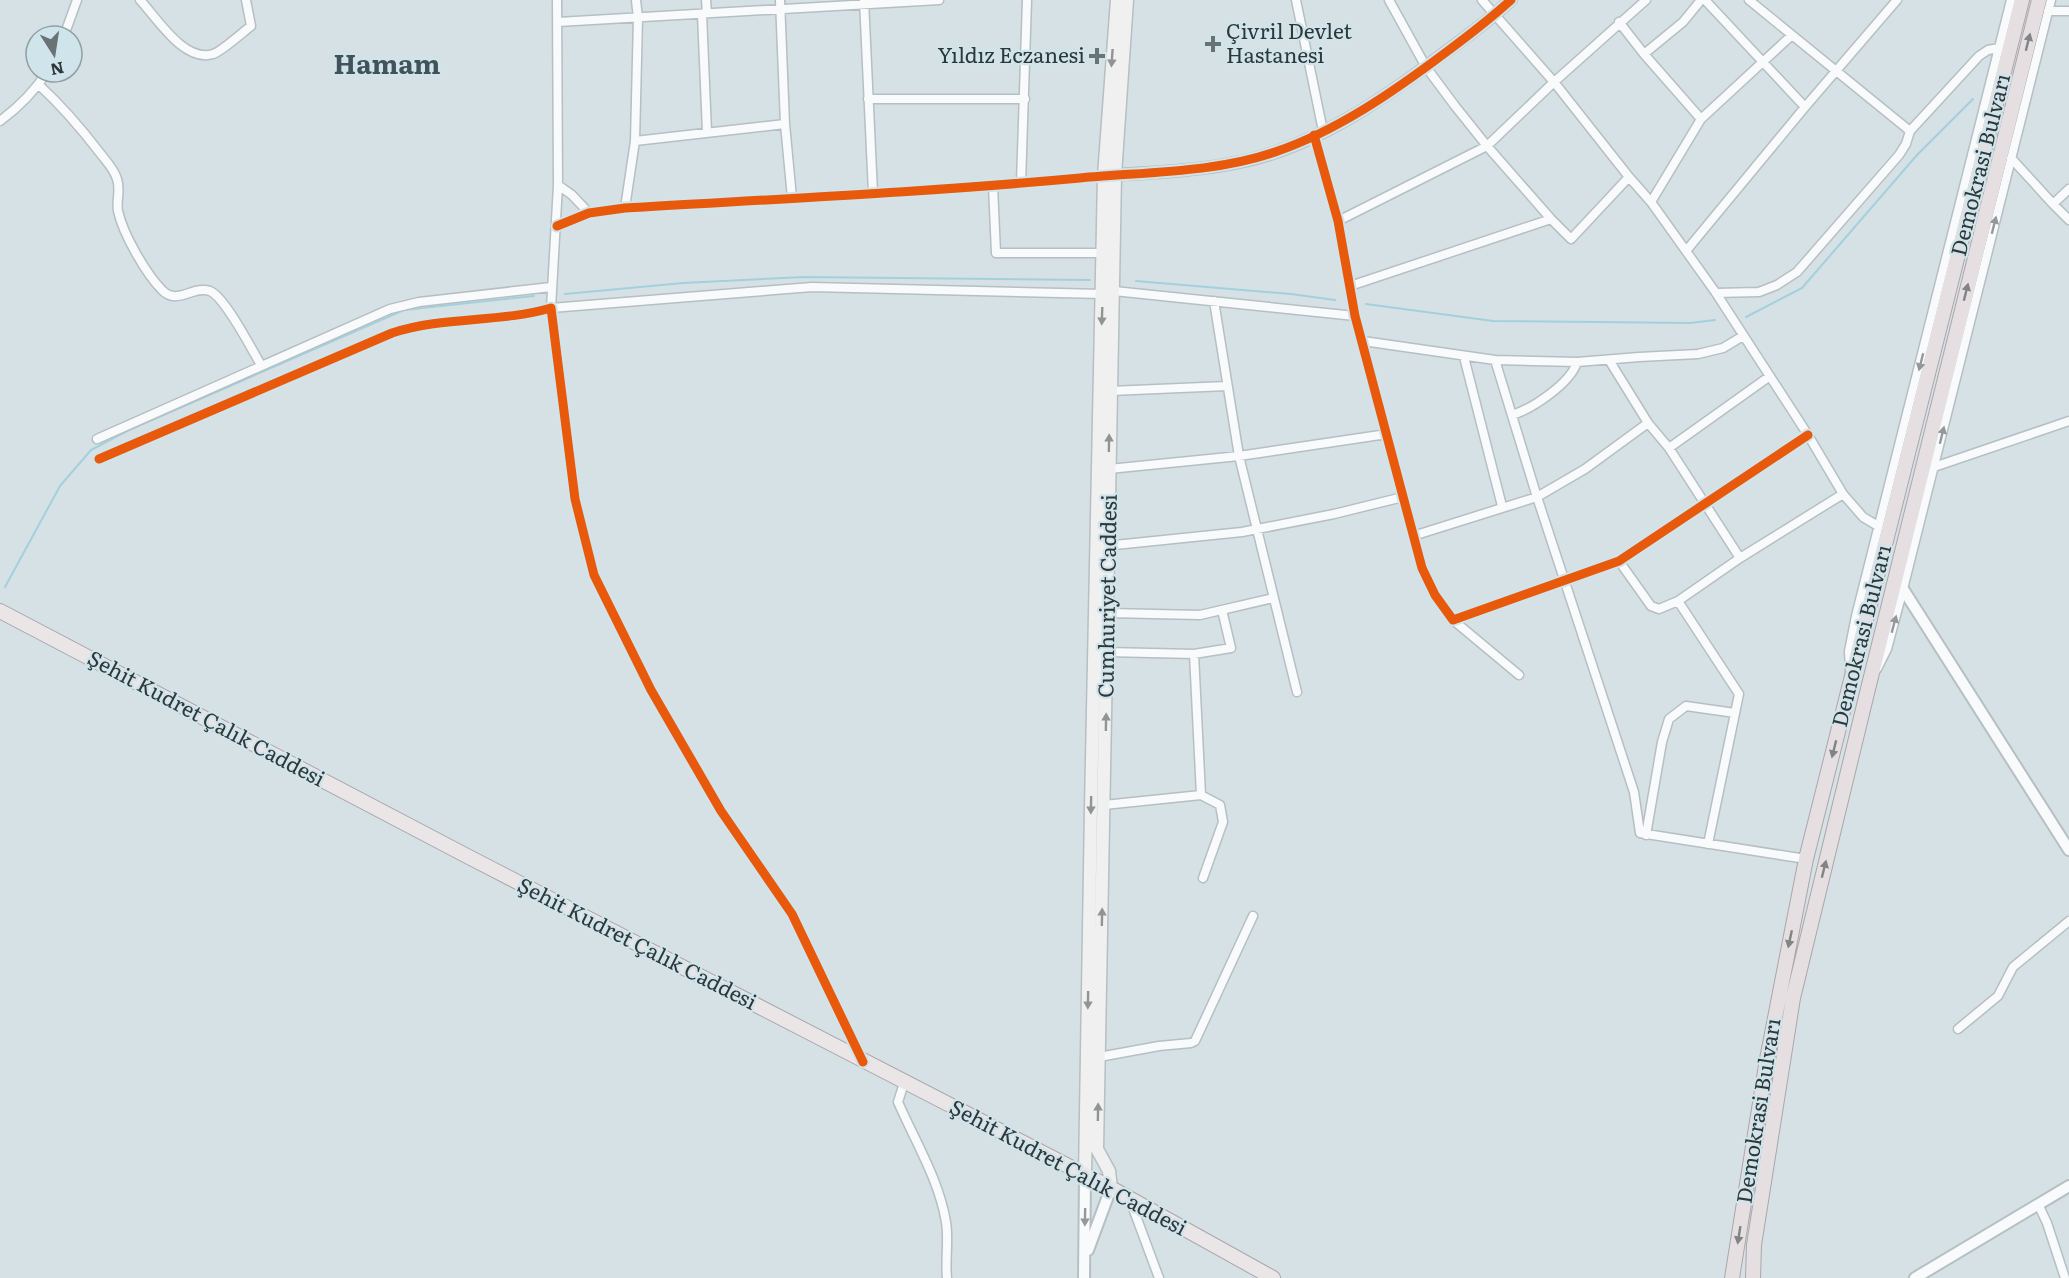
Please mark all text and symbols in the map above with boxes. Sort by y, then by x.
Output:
place label: Çivril Devlet Hastanesi [1226,14,1352,69]
north arrow [24,24,84,84]
one-way arrow [2024,33,2034,51]
marker: Çivril Devlet Hastanesi [1204,35,1222,53]
place label: Yıldız Eczanesi [937,38,1085,69]
district label: Hamam [333,42,441,82]
marker: Yıldız Eczanesi [1090,49,1104,63]
one-way arrow [1107,49,1117,68]
text: N [48,57,66,83]
street label: Demokrasi Bulvarı [1941,70,2016,259]
one-way arrow [1990,216,2000,235]
one-way arrow [1961,283,1971,302]
one-way arrow [1097,307,1107,326]
one-way arrow [1915,353,1925,372]
one-way arrow [1937,426,1947,444]
one-way arrow [1105,434,1114,453]
street label: Cumhuriyet Caddesi [1088,494,1123,698]
street label: Demokrasi Bulvarı [1822,541,1897,730]
one-way arrow [1890,615,1899,633]
street label: Şehit Kudret Çalık Caddesi [83,641,331,793]
one-way arrow [1101,713,1110,732]
one-way arrow [1829,740,1838,758]
one-way arrow [1086,795,1095,814]
one-way arrow [1820,860,1830,878]
street label: Şehit Kudret Çalık Caddesi [513,868,763,1016]
one-way arrow [1097,908,1107,927]
one-way arrow [1784,930,1794,948]
one-way arrow [1083,990,1093,1009]
street label: Demokrasi Bulvarı [1727,1016,1786,1205]
street label: Şehit Kudret Çalık Caddesi [945,1090,1193,1242]
one-way arrow [1093,1103,1102,1122]
one-way arrow [1080,1208,1090,1227]
one-way arrow [1734,1225,1743,1244]

